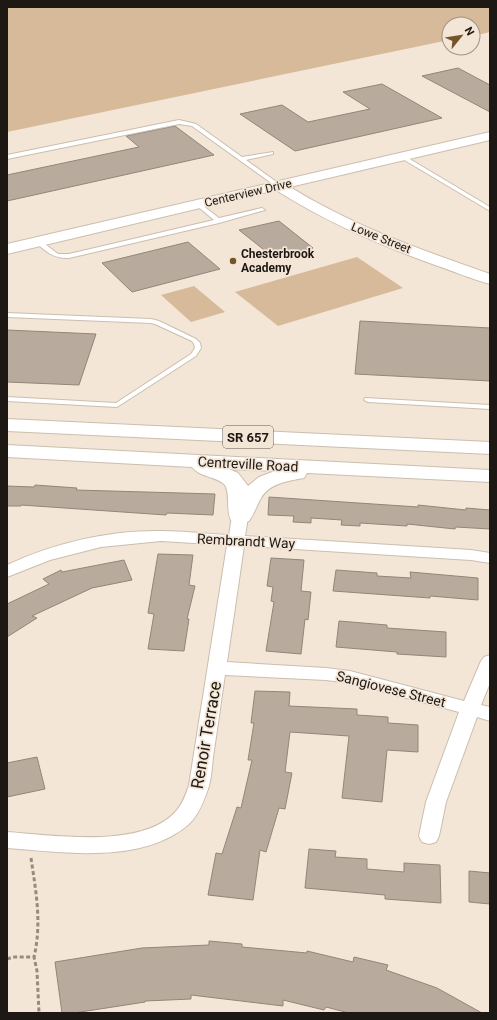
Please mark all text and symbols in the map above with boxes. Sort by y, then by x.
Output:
north arrow [441,16,481,56]
text: N [462,25,477,38]
street label: Centerview Drive [203,176,293,210]
street label: Lowe Street [349,220,413,256]
place label: Chesterbrook Academy [241,247,315,275]
marker: Chesterbrook Academy [228,256,238,266]
road number: SR 657 [223,426,273,448]
street label: Centreville Road [197,453,299,475]
street label: Rembrandt Way [197,530,296,552]
street label: Sangiovese Street [335,668,448,710]
street label: Renoir Terrace [187,680,225,790]

